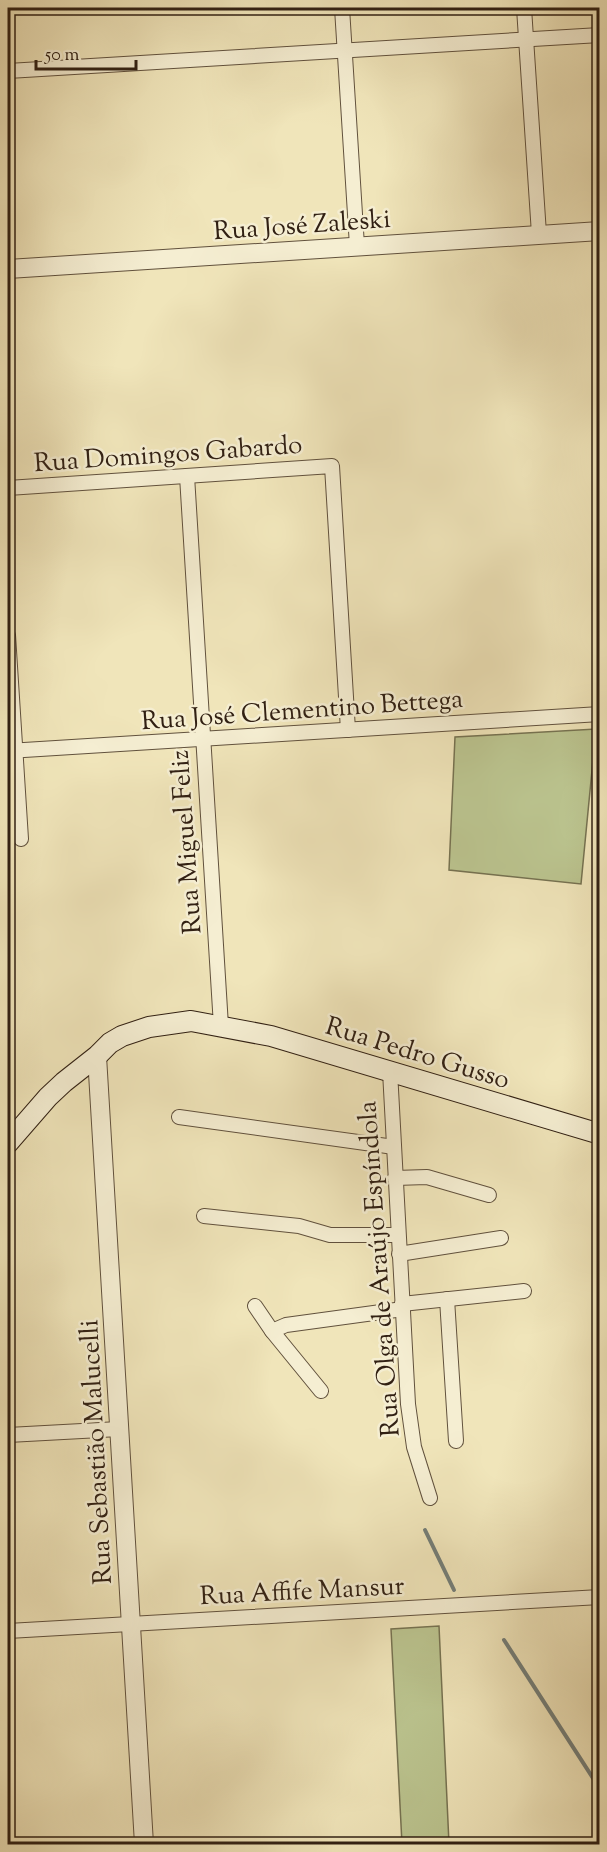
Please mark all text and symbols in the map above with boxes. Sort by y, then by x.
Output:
scale bar [36,33,136,71]
text: 50 m [44,43,80,69]
street label: Rua José Zaleski [212,202,392,251]
street label: Rua Domingos Gabardo [33,428,304,483]
street label: Rua José Clementino Bettega [140,682,464,741]
street label: Rua Miguel Feliz [163,748,212,935]
street label: Rua Pedro Gusso [321,1009,514,1100]
street label: Rua Olga de Araújo Espíndola [350,1100,411,1438]
street label: Rua Sebastião Malucelli [72,1318,123,1585]
street label: Rua Affife Mansur [199,1569,406,1616]

